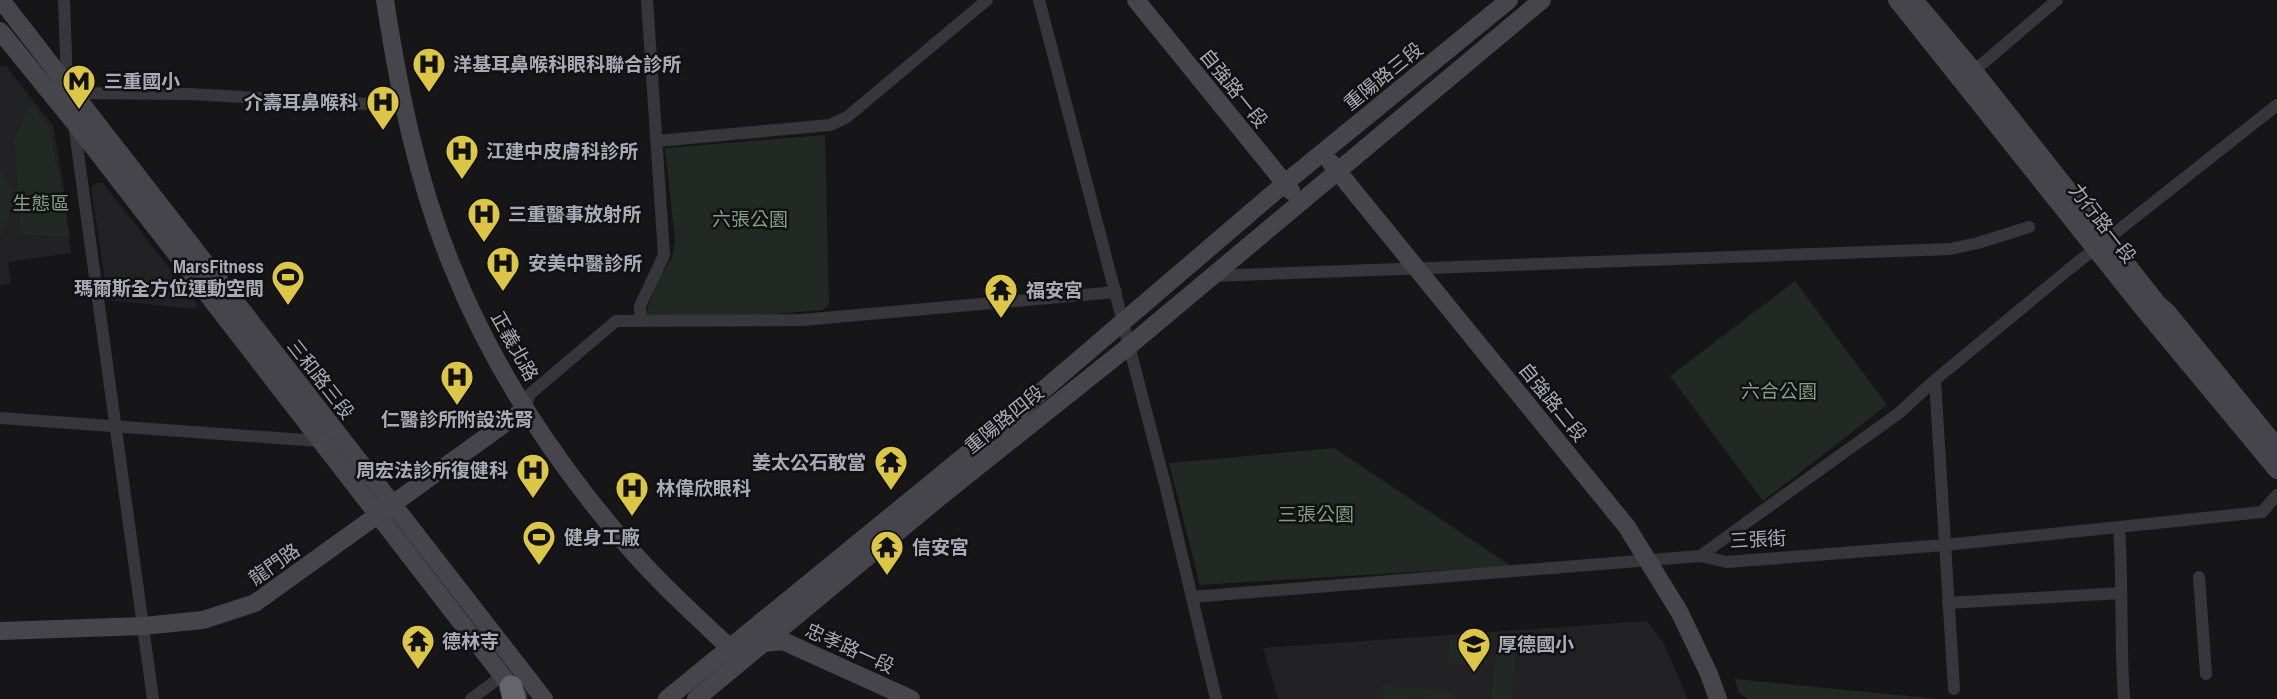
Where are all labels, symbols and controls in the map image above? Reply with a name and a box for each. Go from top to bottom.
street label: 重陽路三段 [1338,36,1428,116]
street label: 自強路一段 [1194,43,1274,133]
hospital icon: 洋基耳鼻喉科眼科聯合診所 [410,45,448,94]
place label: 洋基耳鼻喉科眼科聯合診所 [453,51,681,77]
metro station icon: 三重國小 [60,62,98,111]
place label: 三重國小 [104,68,180,94]
hospital icon: 介壽耳鼻喉科 [364,83,402,132]
place label: 介壽耳鼻喉科 [244,89,358,115]
hospital icon: 江建中皮膚科診所 [443,132,481,181]
place label: 江建中皮膚科診所 [486,138,638,164]
street label: 力行路一段 [2064,178,2142,268]
park label: 生態區 [12,190,70,216]
hospital icon: 三重醫事放射所 [465,195,503,244]
place label: 三重醫事放射所 [508,201,641,227]
park label: 六張公園 [712,206,788,232]
hospital icon: 安美中醫診所 [484,244,522,293]
place label: 安美中醫診所 [528,250,642,276]
place label: MarsFitness 瑪爾斯全方位運動空間 [74,253,264,301]
sports icon: MarsFitness 瑪爾斯全方位運動空間 [269,258,307,307]
temple icon: 福安宮 [982,271,1020,320]
place label: 福安宮 [1026,277,1083,303]
street label: 正義北路 [485,306,545,386]
street label: 三和路三段 [282,334,360,424]
street label: 自強路二段 [1513,357,1593,447]
hospital icon: 仁醫診所附設洗腎 [438,358,476,407]
park label: 六合公園 [1741,378,1817,404]
street label: 重陽路四段 [959,379,1049,459]
place label: 仁醫診所附設洗腎 [381,406,533,432]
temple icon: 姜太公石敢當 [872,443,910,492]
place label: 姜太公石敢當 [752,449,866,475]
hospital icon: 周宏法診所復健科 [514,451,552,500]
place label: 周宏法診所復健科 [356,457,508,483]
hospital icon: 林偉欣眼科 [613,469,651,518]
place label: 林偉欣眼科 [656,475,751,501]
park label: 三張公園 [1278,501,1354,527]
sports icon: 健身工廠 [520,518,558,567]
place label: 健身工廠 [564,524,640,550]
street label: 三張街 [1729,525,1787,553]
temple icon: 信安宮 [868,528,906,577]
place label: 信安宮 [912,534,969,560]
street label: 龍門路 [243,537,305,591]
street label: 忠孝路一段 [801,617,899,679]
temple icon: 德林寺 [399,622,437,671]
school or university icon: 厚德國小 [1455,625,1493,674]
place label: 德林寺 [442,628,499,654]
place label: 厚德國小 [1498,631,1574,657]

